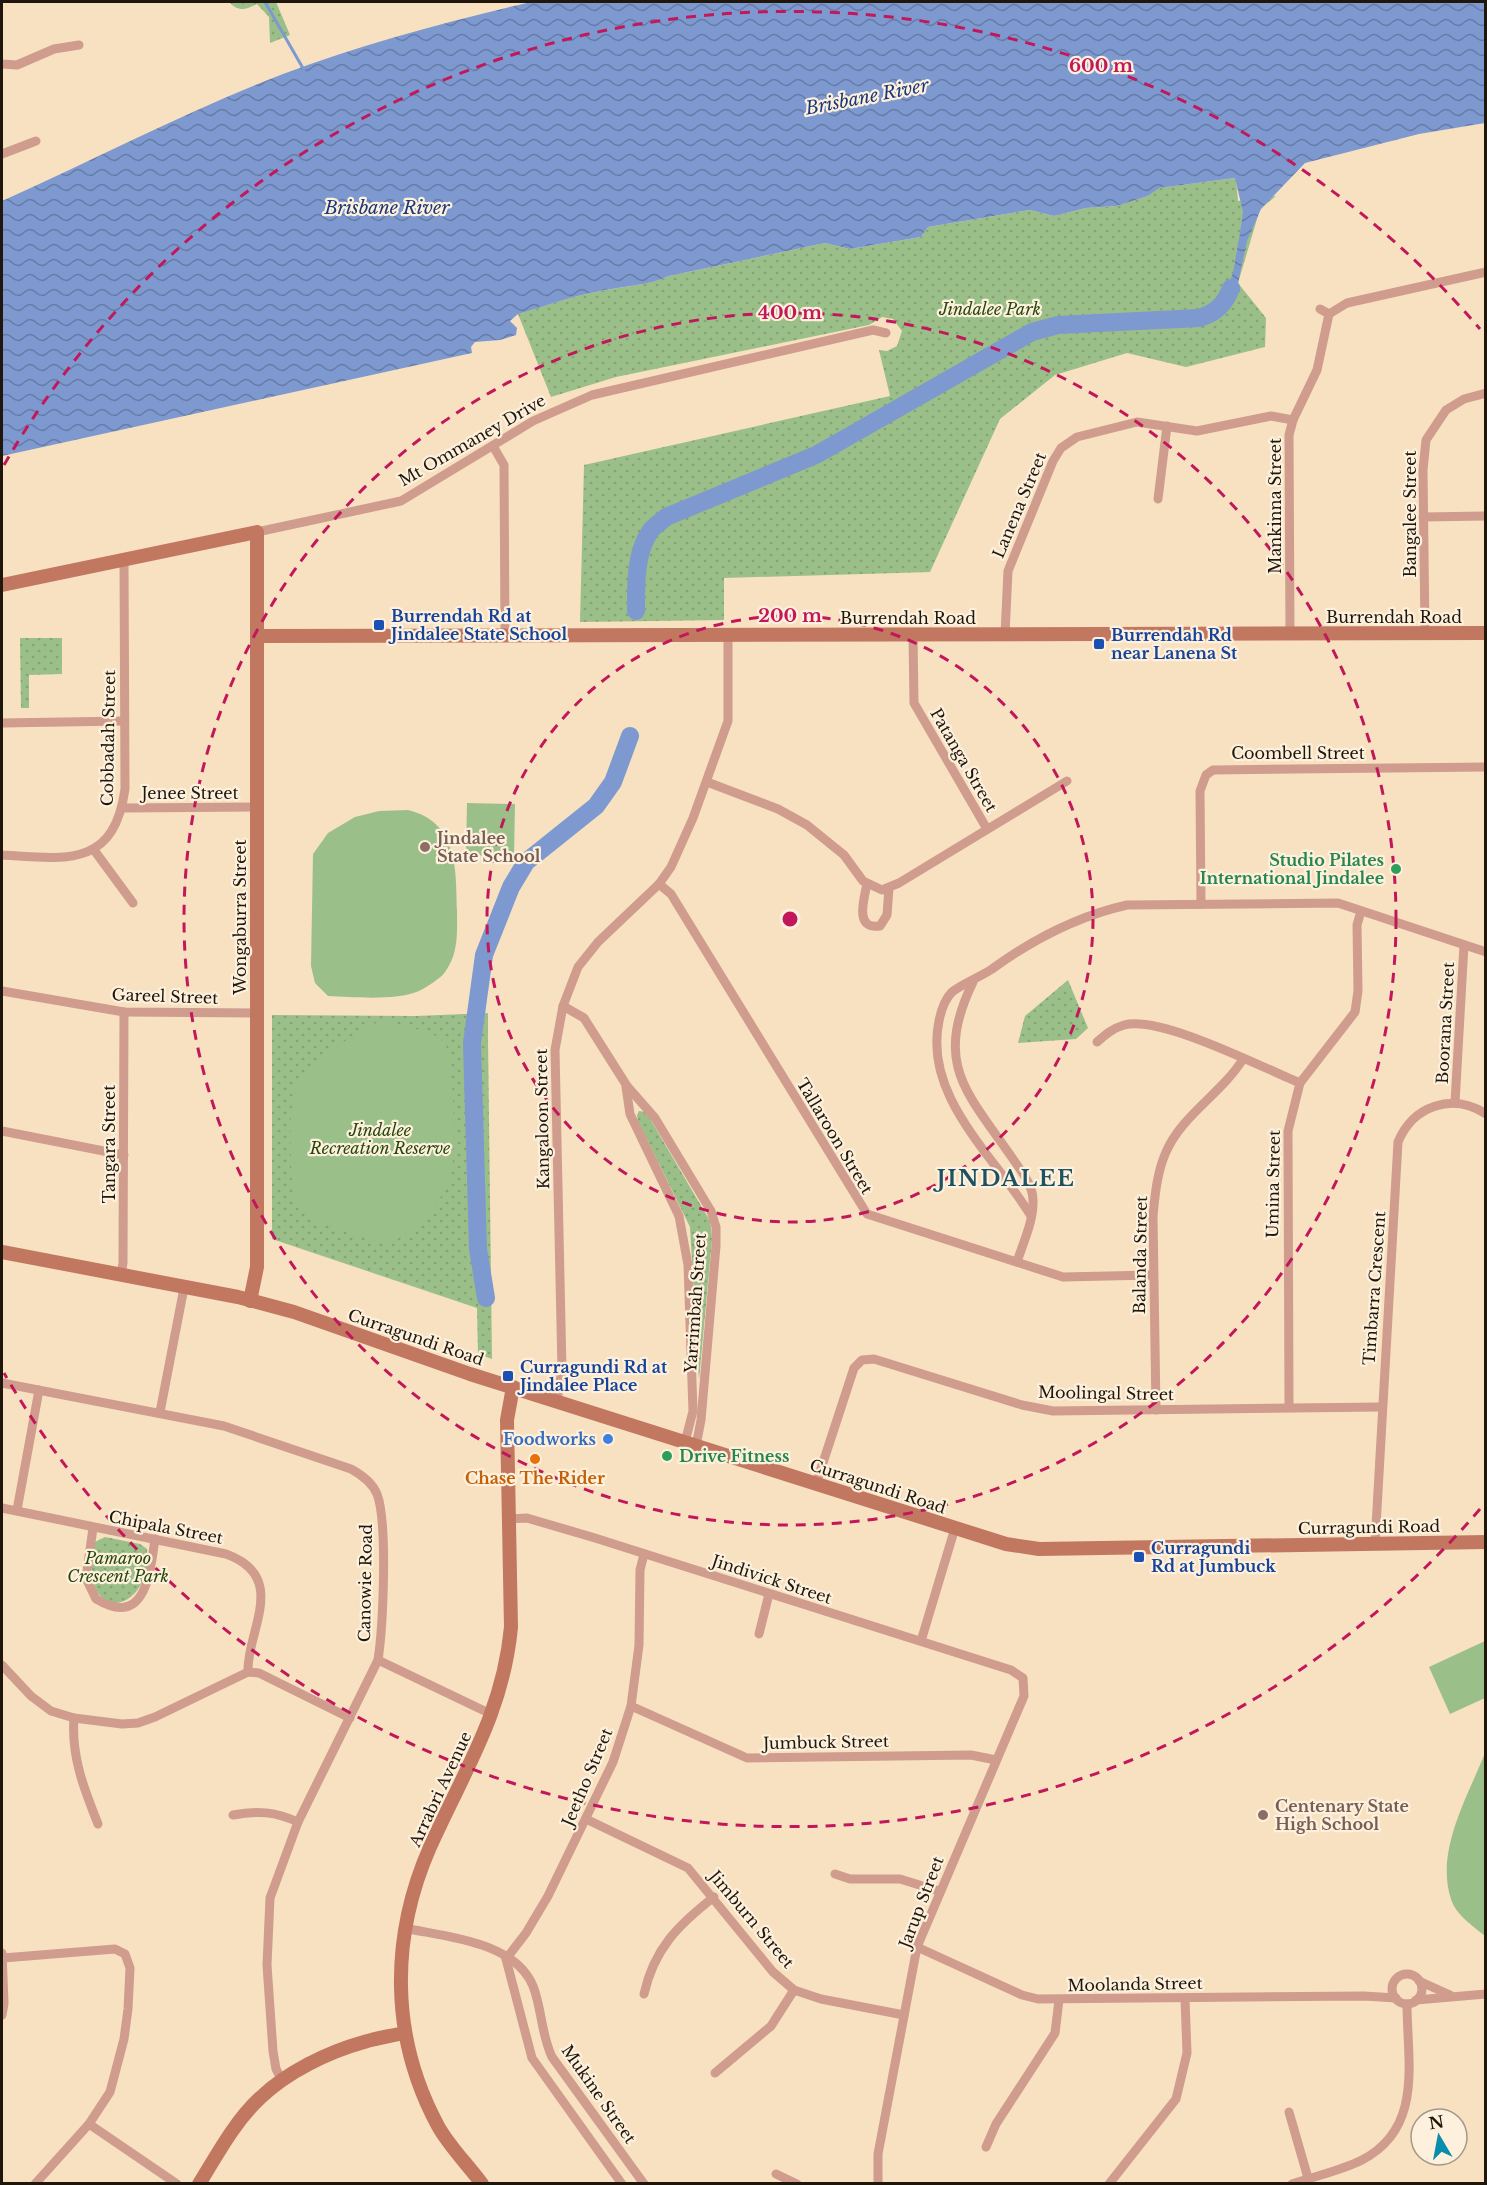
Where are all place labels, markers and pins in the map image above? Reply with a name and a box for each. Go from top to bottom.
place label: Burrendah Rd at Jindalee State School [388,606,567,644]
marker: Burrendah Rd at Jindalee State School [372,618,386,632]
place label: Burrendah Rd near Lanena St [1111,625,1238,663]
marker: Burrendah Rd near Lanena St [1092,637,1106,651]
place label: Jindalee State School [434,828,541,866]
marker: Jindalee State School [418,840,432,854]
place label: Studio Pilates International Jindalee [1200,850,1384,888]
marker: Studio Pilates International Jindalee [1389,862,1403,876]
centre of rings [780,909,800,929]
place label: Curragundi Rd at Jindalee Place [517,1357,668,1395]
marker: Curragundi Rd at Jindalee Place [501,1369,515,1383]
place label: Foodworks [503,1429,596,1449]
marker: Foodworks [601,1432,615,1446]
place label: Drive Fitness [679,1446,789,1466]
marker: Drive Fitness [660,1449,674,1463]
marker: Chase The Rider [528,1452,542,1466]
place label: Chase The Rider [465,1468,605,1488]
place label: Curragundi Rd at Jumbuck [1151,1538,1276,1576]
marker: Curragundi Rd at Jumbuck [1132,1550,1146,1564]
place label: Centenary State High School [1275,1796,1409,1834]
marker: Centenary State High School [1256,1808,1270,1822]

